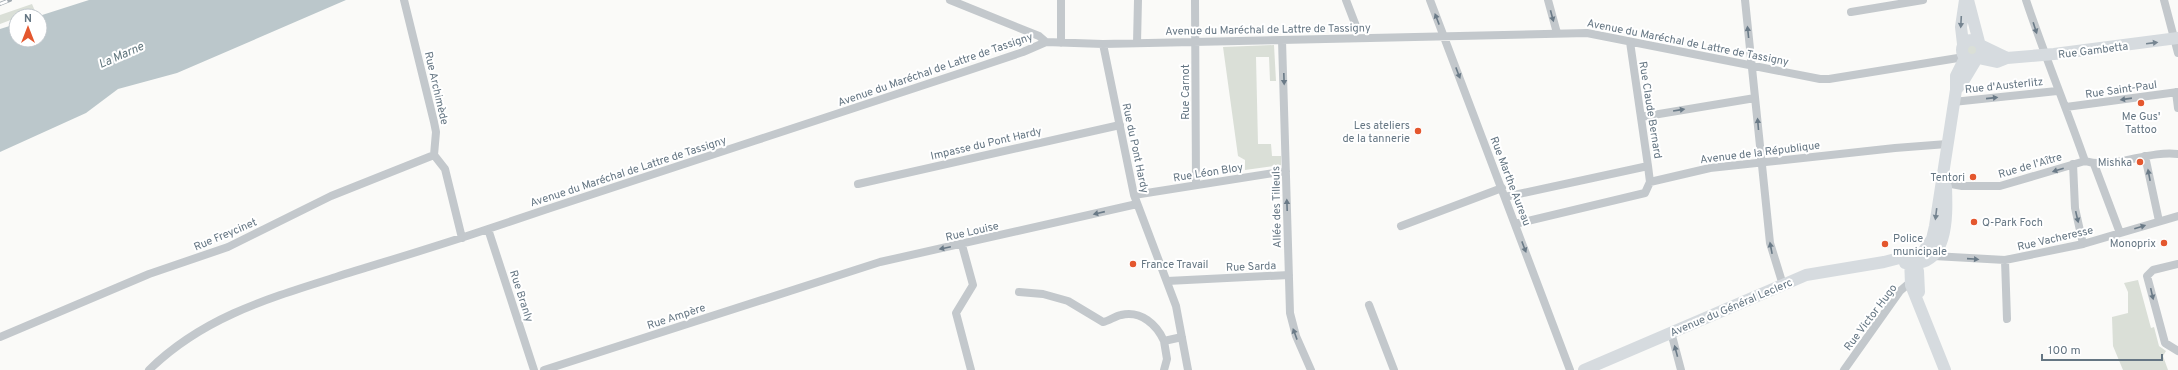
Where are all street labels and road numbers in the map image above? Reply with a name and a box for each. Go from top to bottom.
street label: Avenue du Maréchal de Lattre de Tassigny [1586,17,1790,69]
street label: Avenue du Maréchal de Lattre de Tassigny [1165,21,1371,39]
street label: Avenue du Maréchal de Lattre de Tassigny [836,30,1035,110]
street label: Rue Gambetta [2057,40,2129,62]
street label: Rue Archimède [421,50,451,126]
street label: Rue Claude Bernard [1635,60,1665,160]
street label: Rue Carnot [1179,64,1193,120]
street label: Rue d'Austerlitz [1964,75,2044,97]
street label: Rue Saint-Paul [2084,78,2158,102]
street label: Rue du Pont Hardy [1119,102,1151,195]
street label: Impasse du Pont Hardy [929,124,1043,164]
street label: Avenue du Maréchal de Lattre de Tassigny [528,133,728,210]
street label: Rue Marthe Aureau [1487,135,1534,228]
street label: Avenue de la République [1699,139,1821,167]
street label: Rue de l'Aître [1997,150,2064,182]
street label: Rue Léon Bloy [1172,161,1244,185]
street label: Allée des Tilleuls [1269,166,1285,248]
street label: Rue Freycinet [192,215,259,254]
street label: Rue Louise [944,219,1000,245]
street label: Rue Vacheresse [2016,223,2095,255]
street label: Rue Sarda [1226,259,1277,275]
street label: Rue Branly [506,269,536,324]
street label: Avenue du Général Leclerc [1668,276,1795,340]
street label: Rue Victor Hugo [1841,282,1900,354]
street label: Rue Ampère [645,301,707,333]

